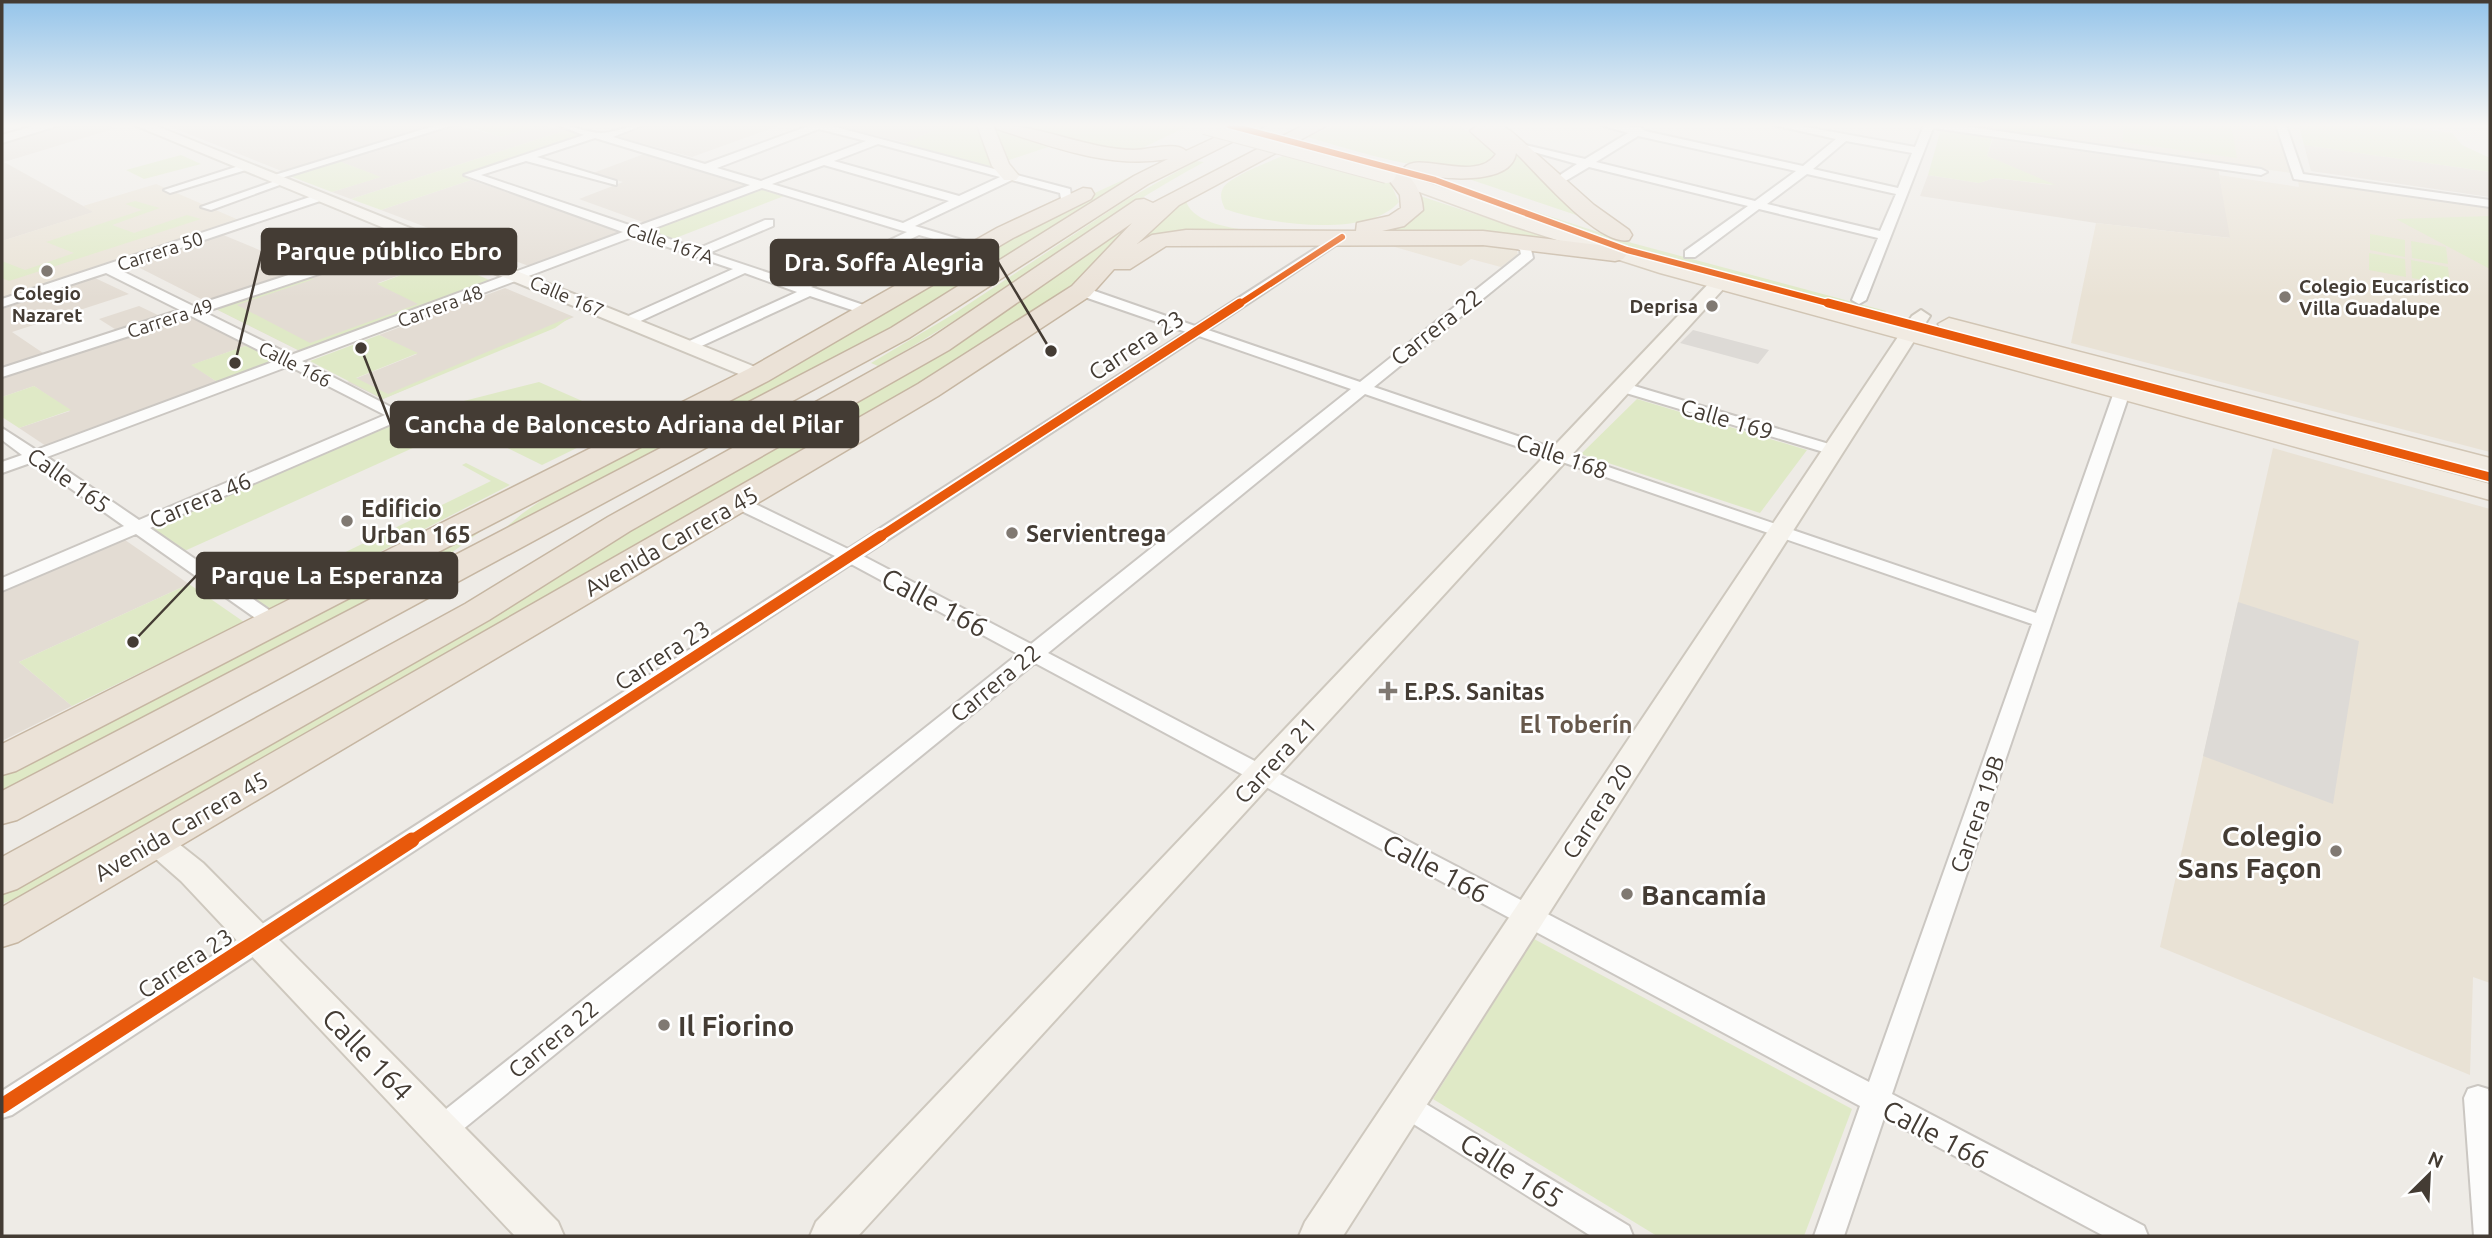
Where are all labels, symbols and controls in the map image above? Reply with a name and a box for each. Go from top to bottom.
street label: Calle 167A [624,218,717,268]
street label: Carrera 50 [114,227,206,275]
callout: Parque público Ebro [262,229,516,274]
text: Parque público Ebro [276,238,502,265]
callout: Dra. Soffa Alegria [771,240,998,285]
text: Dra. Soffa Alegria [784,249,984,276]
marker: Colegio Nazaret [39,263,55,279]
street label: Calle 167 [527,271,607,321]
place label: Colegio Eucarístico Villa Guadalupe [2299,275,2469,319]
street label: Carrera 48 [394,280,486,332]
place label: Colegio Nazaret [12,282,82,326]
street label: Carrera 22 [1386,284,1486,370]
marker: Colegio Eucarístico Villa Guadalupe [2277,289,2293,305]
street label: Carrera 49 [124,294,216,342]
place label: Deprisa [1629,295,1698,317]
marker: Deprisa [1704,298,1720,314]
street label: Carrera 23 [1084,305,1188,385]
street label: Calle 166 [255,336,335,392]
street label: Calle 169 [1678,394,1776,444]
callout: Cancha de Baloncesto Adriana del Pilar [391,402,858,447]
text: Cancha de Baloncesto Adriana del Pilar [404,411,844,438]
street label: Calle 168 [1513,429,1611,483]
street label: Calle 165 [23,443,115,517]
street label: Carrera 46 [146,467,254,533]
street label: Avenida Carrera 45 [580,481,762,601]
place label: Edificio Urban 165 [361,496,471,547]
marker: Edificio Urban 165 [339,513,355,529]
place label: Servientrega [1026,521,1166,546]
marker: Servientrega [1004,525,1020,541]
callout: Parque La Esperanza [197,553,457,598]
street label: Calle 166 [877,561,993,643]
text: Parque La Esperanza [211,562,443,589]
street label: Carrera 23 [610,615,714,695]
street label: Carrera 22 [945,639,1045,727]
place label: E.P.S. Sanitas [1404,679,1545,704]
marker: E.P.S. Sanitas [1378,681,1398,701]
district label: El Toberín [1519,711,1633,738]
street label: Carrera 21 [1229,712,1321,808]
street label: Carrera 19B [1945,752,2009,876]
street label: Carrera 20 [1557,759,1637,863]
street label: Avenida Carrera 45 [90,766,272,886]
place label: Colegio Sans Façon [2178,820,2322,884]
street label: Calle 166 [1378,827,1494,909]
marker: Colegio Sans Façon [2328,843,2344,859]
place label: Bancamía [1641,879,1767,910]
marker: Bancamía [1619,886,1635,902]
street label: Carrera 23 [133,923,237,1003]
street label: Carrera 22 [503,995,603,1083]
street label: Calle 164 [317,1002,419,1106]
place label: Il Fiorino [678,1010,794,1041]
marker: Il Fiorino [656,1017,672,1033]
street label: Calle 166 [1878,1093,1994,1175]
street label: Calle 165 [1455,1126,1569,1214]
north arrow [2394,1140,2464,1210]
text: N [2425,1147,2447,1172]

